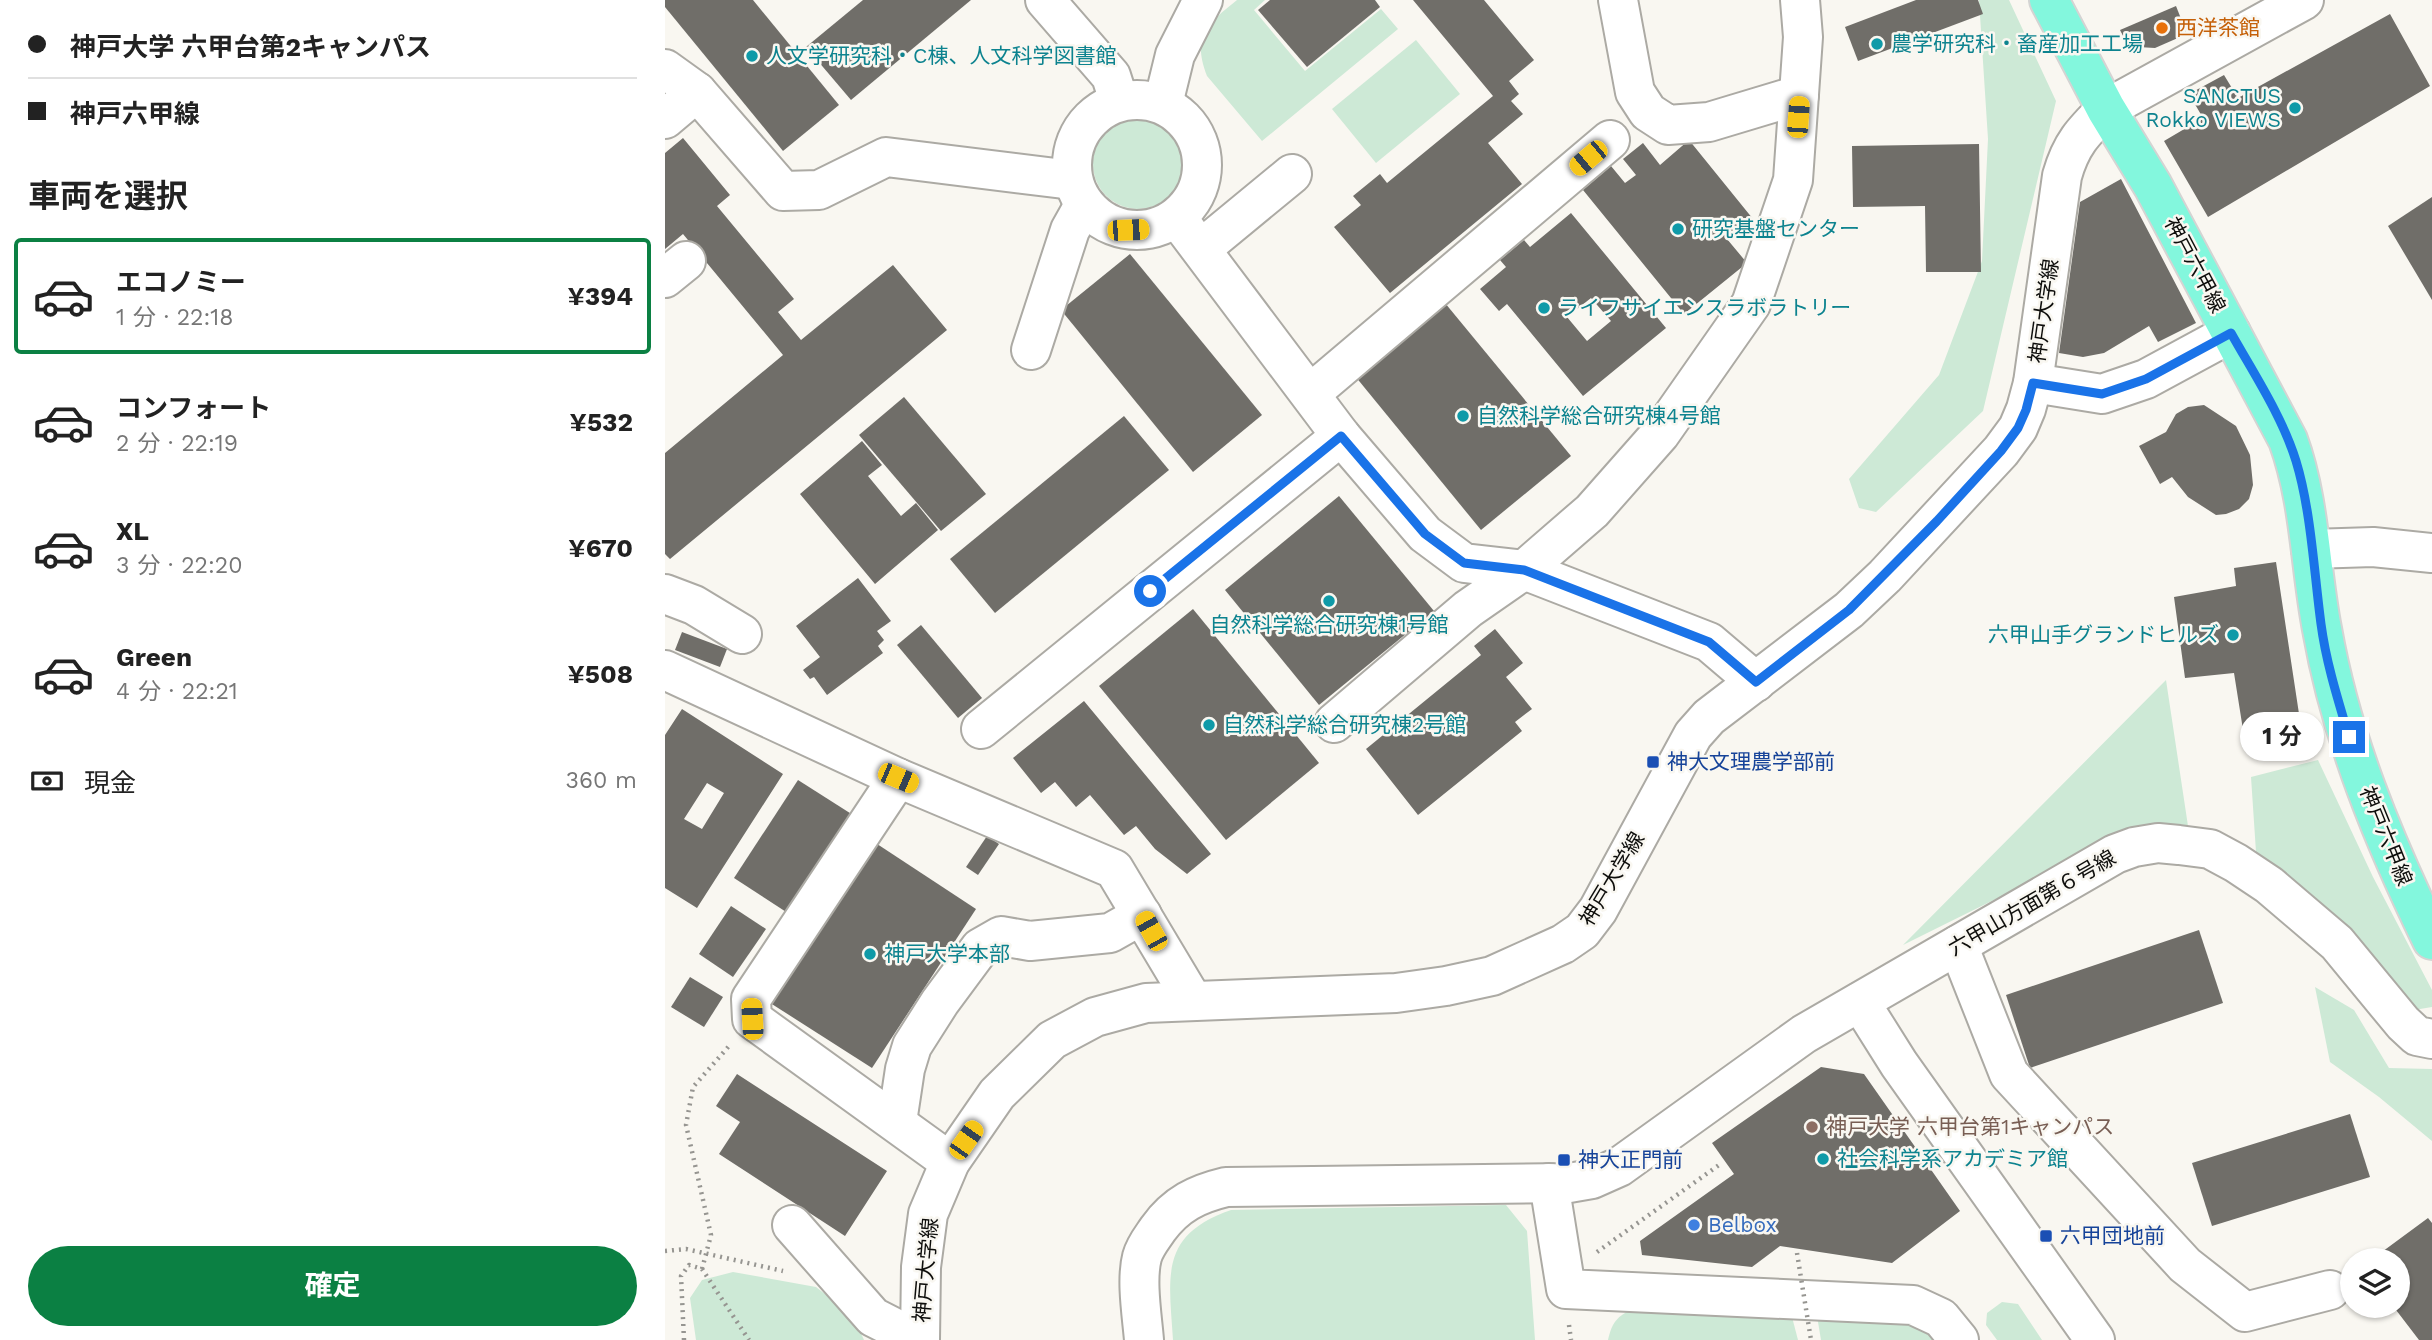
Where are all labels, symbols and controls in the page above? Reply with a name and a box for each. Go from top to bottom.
place label: 西洋茶館 [2176,15,2260,40]
marker: 西洋茶館 [2154,20,2170,36]
place label: 農学研究科・畜産加工工場 [1891,31,2143,56]
text: 神戸大学 六甲台第2キャンパス [70,32,431,62]
marker: 農学研究科・畜産加工工場 [1869,36,1885,52]
place label: 人文学研究科・C棟、人文科学図書館 [766,43,1116,68]
marker: 人文学研究科・C棟、人文科学図書館 [744,48,760,64]
place label: SANCTUS Rokko VIEWS [2146,83,2281,132]
car [1787,95,1810,139]
text: 神戸六甲線 [70,99,200,129]
marker: SANCTUS Rokko VIEWS [2287,100,2303,116]
car [1566,136,1611,180]
text: 車両を選択 [28,177,188,215]
street label: 神戸六甲線 [2160,213,2231,317]
place label: 研究基盤センター [1692,216,1860,241]
car [1107,219,1150,241]
marker: 研究基盤センター [1670,221,1686,237]
street label: 神戸大学線 [2024,257,2063,365]
icon: car [32,265,95,328]
text: エコノミー [116,267,246,297]
text: ¥394 [567,281,633,311]
place label: ライフサイエンスラボラトリー [1558,295,1851,320]
marker: ライフサイエンスラボラトリー [1536,300,1552,316]
text: 1 分 · 22:18 [116,304,233,331]
icon: car [32,391,95,454]
text: コンフォート [116,393,271,423]
place label: 自然科学総合研究棟4号館 [1477,403,1721,428]
text: ¥532 [570,407,633,437]
marker: 自然科学総合研究棟4号館 [1455,408,1471,424]
text: 2 分 · 22:19 [116,430,238,457]
text: XL [116,516,149,546]
icon: car [32,517,95,580]
text: ¥670 [568,533,633,563]
text: 3 分 · 22:20 [116,552,242,579]
route start [1134,575,1166,607]
marker: 自然科学総合研究棟1号館 [1321,593,1337,609]
place label: 自然科学総合研究棟1号館 [1209,612,1449,637]
place label: 六甲山手グランドヒルズ [1988,622,2219,647]
marker: 六甲山手グランドヒルズ [2225,627,2241,643]
text: Green [116,642,192,672]
icon: car [32,643,95,706]
text: ¥508 [567,659,633,689]
text: 4 分 · 22:21 [116,678,238,705]
place label: 自然科学総合研究棟2号館 [1223,712,1466,737]
callout: 1 分 [2241,712,2325,762]
marker: 自然科学総合研究棟2号館 [1201,717,1217,733]
route end [2333,721,2365,753]
text: 1 分 [2262,723,2302,750]
place label: 神大文理農学部前 [1667,749,1835,774]
marker: 神大文理農学部前 [1645,754,1661,770]
car [875,760,922,796]
icon: cash [28,762,66,800]
text: 360 m [566,767,637,794]
text: 現金 [84,768,136,798]
street label: 神戸六甲線 [2355,782,2418,889]
street label: 神戸大学線 [1574,827,1649,930]
street label: 六甲山方面第６号線 [1944,844,2120,961]
car [1132,908,1171,954]
place label: 神戸大学本部 [884,941,1010,966]
marker: 神戸大学本部 [862,946,878,962]
car [741,997,764,1041]
place label: 神戸大学 六甲台第1キャンパス [1826,1114,2114,1139]
car [946,1117,987,1163]
marker: 神戸大学 六甲台第1キャンパス [1804,1119,1820,1135]
place label: 社会科学系アカデミア館 [1837,1146,2068,1171]
place label: 神大正門前 [1578,1147,1683,1172]
marker: 社会科学系アカデミア館 [1815,1151,1831,1167]
marker: 神大正門前 [1556,1152,1572,1168]
place label: Belbox [1708,1212,1777,1237]
street label: 神戸大学線 [908,1217,943,1323]
marker: Belbox [1686,1217,1702,1233]
place label: 六甲団地前 [2060,1223,2165,1248]
marker: 六甲団地前 [2038,1228,2054,1244]
button: 確定 [28,1246,637,1326]
map controls [2340,1248,2410,1318]
button: layers [2340,1248,2410,1318]

